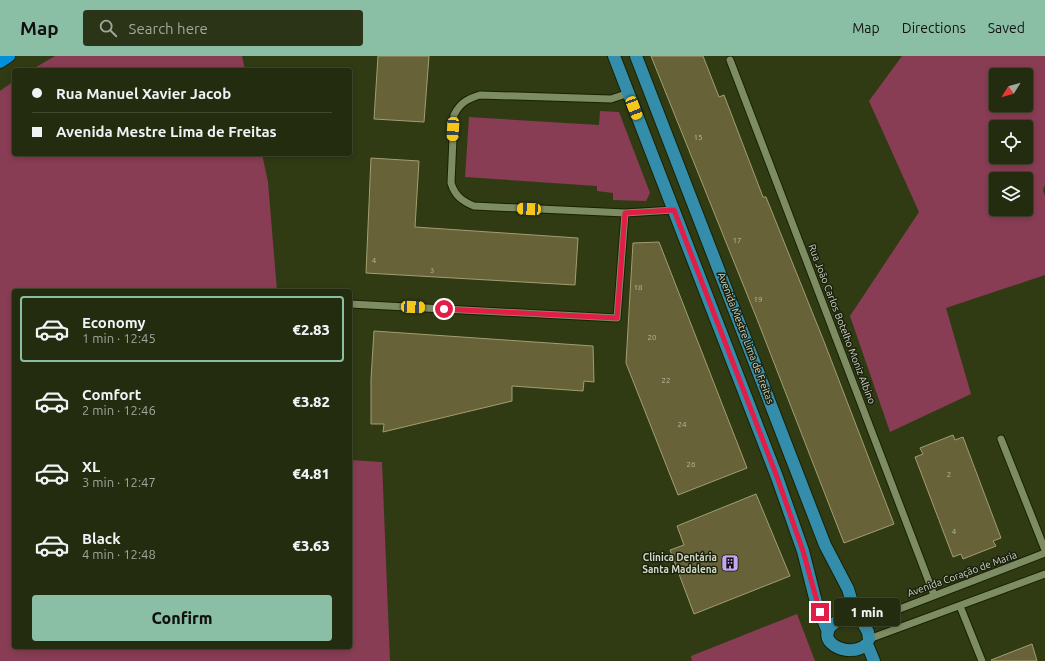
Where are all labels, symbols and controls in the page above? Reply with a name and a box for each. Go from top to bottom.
search box [83,10,363,46]
text: Map [20,17,59,39]
icon: search [97,17,119,39]
text: Search here [129,20,208,37]
text: Map [852,20,880,36]
text: Directions [902,20,966,36]
text: Saved [988,20,1025,36]
north arrow [989,68,1033,112]
map controls [989,68,1033,216]
text: Rua Manuel Xavier Jacob [56,85,231,102]
car [624,95,644,121]
car [446,117,460,141]
button: locate [989,120,1033,164]
text: Avenida Mestre Lima de Freitas [56,123,277,140]
house number: 15 [693,133,703,142]
button: layers [989,172,1033,216]
car [517,202,541,216]
house number: 17 [732,236,742,245]
street label: Rua João Carlos Botelho Moniz Albino [806,243,878,406]
house number: 4 [372,256,377,265]
house number: 3 [430,266,434,275]
street label: Avenida Mestre Lima de Freitas [716,271,776,405]
house number: 18 [633,283,643,292]
house number: 19 [753,295,763,304]
car [401,300,425,314]
route start [435,300,453,318]
icon: car [34,311,70,347]
text: Economy [82,314,146,331]
text: €2.83 [292,321,330,338]
text: 1 min · 12:45 [82,331,156,345]
house number: 20 [647,333,657,342]
house number: 22 [661,376,671,385]
icon: car [34,383,70,419]
text: Comfort [82,386,141,403]
text: €3.82 [292,393,330,410]
text: 2 min · 12:46 [82,403,156,417]
house number: 24 [677,420,687,429]
icon: car [34,455,70,491]
text: XL [82,458,100,475]
house number: 26 [686,460,696,469]
text: €4.81 [292,465,330,482]
house number: 2 [947,470,951,479]
text: 3 min · 12:47 [82,475,156,489]
icon: car [34,527,70,563]
house number: 4 [952,527,957,536]
text: Black [82,530,121,547]
text: €3.63 [292,537,330,554]
text: 4 min · 12:48 [82,547,156,561]
street label: Avenida Coração de Maria [906,549,1018,599]
place label: Clínica Dentária Santa Madalena [642,551,717,575]
building icon: Clínica Dentária Santa Madalena [720,553,740,573]
button: Confirm [32,595,332,641]
callout: 1 min [834,598,900,626]
route end [811,603,829,621]
text: 1 min [850,605,884,619]

